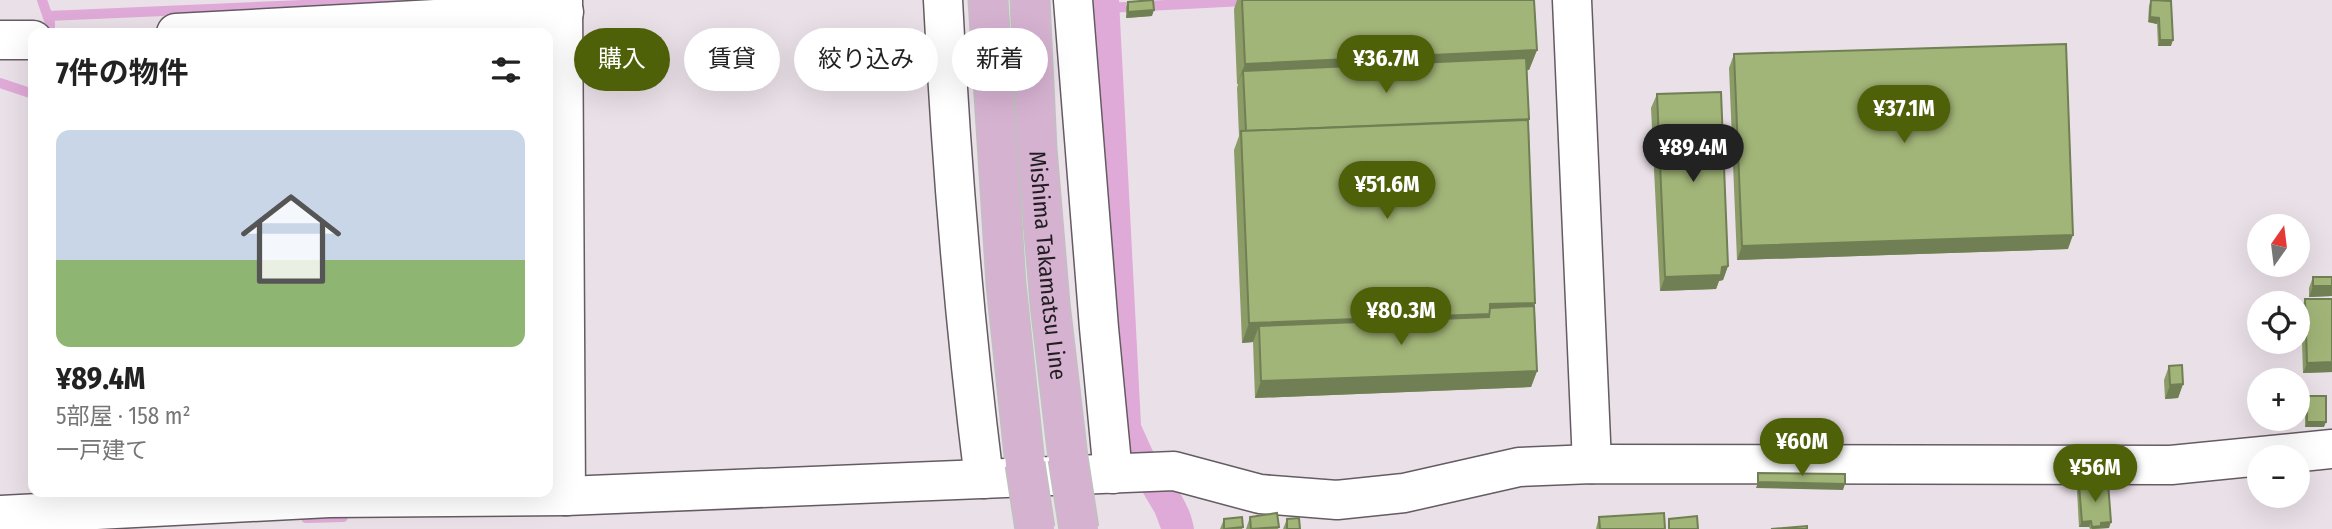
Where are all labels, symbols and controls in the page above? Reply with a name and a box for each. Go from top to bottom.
chip: 購入 [574,28,670,91]
chip: 賃貸 [684,28,780,91]
chip: 絞り込み [794,28,938,91]
chip: 新着 [952,28,1048,91]
pin: ¥36.7M [1329,36,1443,95]
text: ¥36.7M [1353,44,1419,72]
icon: filters [487,51,525,89]
text: 7件の物件 [56,55,189,91]
pin: ¥37.1M [1847,86,1961,145]
text: ¥37.1M [1873,94,1935,122]
pin: ¥89.4M [1636,124,1750,184]
text: ¥89.4M [1659,133,1727,161]
street label: Mishima Takamatsu Line [1023,150,1073,381]
pin: ¥51.6M [1330,162,1444,221]
text: ¥51.6M [1354,170,1420,198]
icon: home [228,176,354,302]
north arrow [2247,214,2310,276]
map controls [2247,214,2310,508]
pin: ¥80.3M [1344,288,1458,347]
button: locate [2247,291,2310,354]
text: ¥80.3M [1366,296,1436,324]
text: ¥89.4M [56,361,145,397]
button: + [2247,368,2310,431]
text: 5部屋 · 158 m² [56,402,191,430]
pin: ¥60M [1761,419,1843,478]
text: ¥60M [1776,427,1828,455]
text: 一戸建て [56,436,148,464]
pin: ¥56M [2054,444,2136,504]
button: − [2247,445,2310,508]
text: ¥56M [2069,453,2121,481]

